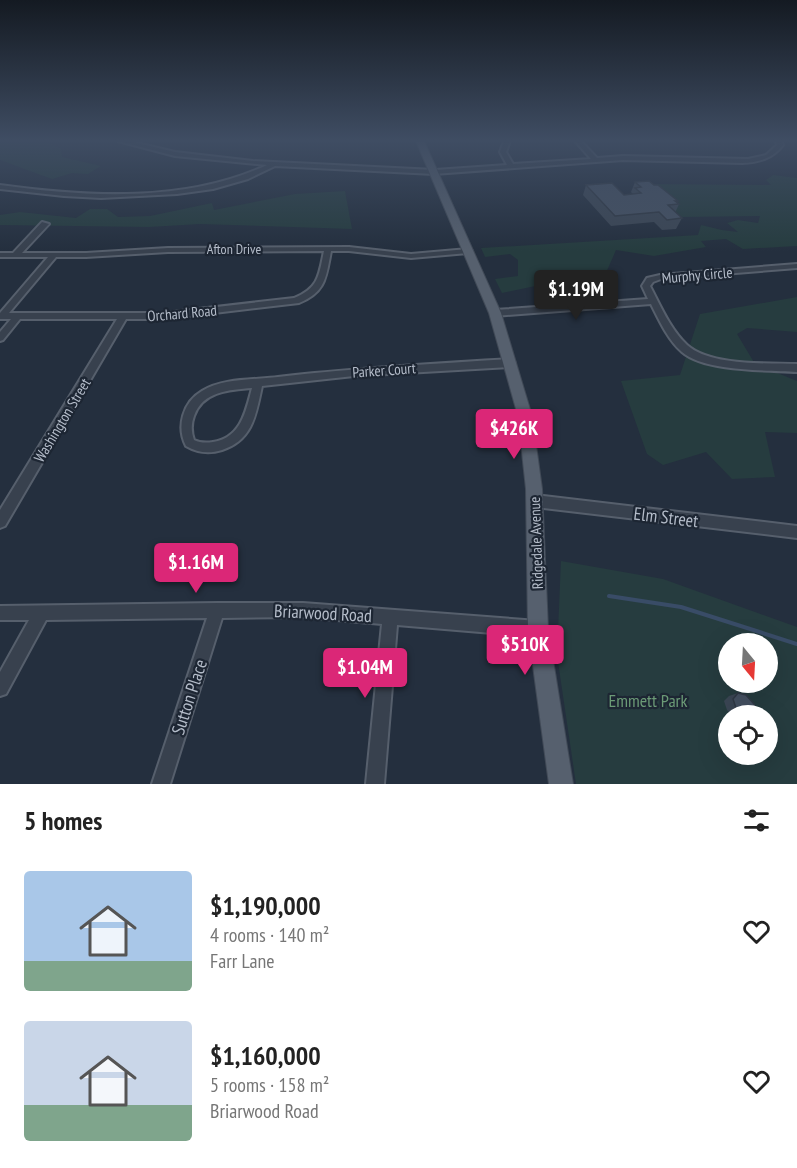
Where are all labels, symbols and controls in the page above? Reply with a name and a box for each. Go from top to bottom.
street label: Afton Drive [207,240,261,258]
street label: Murphy Circle [661,262,733,288]
pin: $1.19M [527,270,625,321]
text: $1.19M [548,276,604,302]
street label: Orchard Road [146,300,218,326]
street label: Parker Court [352,358,416,382]
street label: Washington Street [29,374,95,466]
pin: $426K [472,409,556,460]
text: $426K [490,415,538,441]
street label: Ridgedale Avenue [525,496,547,590]
street label: Elm Street [632,502,700,532]
pin: $1.16M [147,543,245,594]
text: $1.16M [168,549,224,575]
street label: Briarwood Road [274,599,372,627]
pin: $510K [483,625,567,676]
text: $510K [501,631,549,657]
north arrow [718,633,778,693]
map controls [718,633,778,765]
pin: $1.04M [316,648,414,699]
text: $1.04M [337,654,393,680]
street label: Sutton Place [166,656,212,738]
park label: Emmett Park [608,689,688,712]
button: locate [718,705,778,765]
text: 5 homes [24,804,102,837]
icon: filters [740,804,773,837]
text: $1,190,000 [210,889,321,922]
icon: home [72,895,144,967]
icon: heart [740,915,773,948]
text: 4 rooms · 140 m² [210,922,329,948]
text: Farr Lane [210,948,275,974]
text: $1,160,000 [210,1039,321,1072]
icon: home [72,1045,144,1117]
icon: heart [740,1065,773,1098]
text: 5 rooms · 158 m² [210,1072,329,1098]
text: Briarwood Road [210,1098,319,1124]

